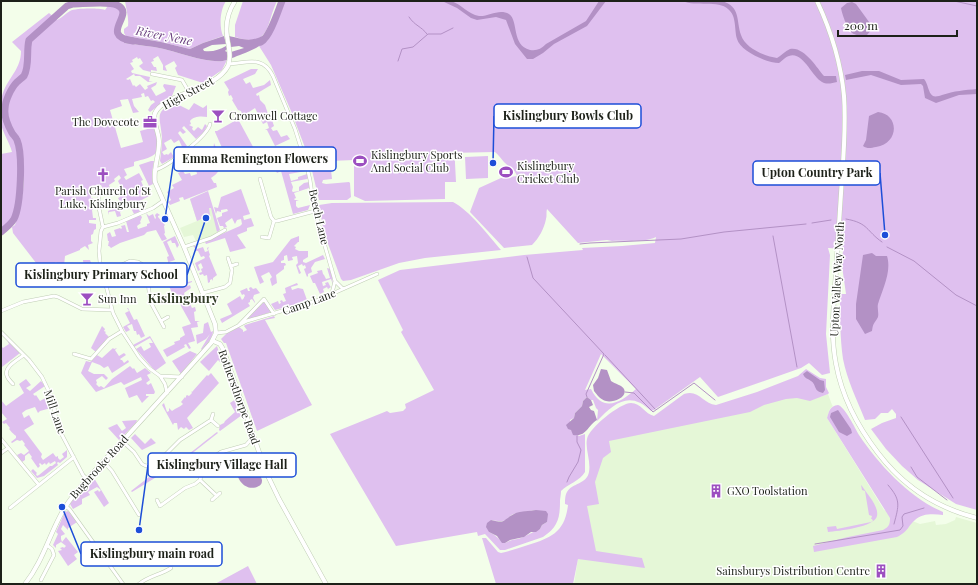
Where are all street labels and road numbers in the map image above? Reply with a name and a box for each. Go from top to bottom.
street label: High Street [159,73,216,112]
street label: Beech Lane [306,188,333,247]
street label: Upton Valley Way North [826,221,847,337]
street label: Camp Lane [280,285,338,318]
street label: Rothersthorpe Road [215,347,264,447]
street label: Mill Lane [41,388,70,436]
street label: Bugbrooke Road [66,431,132,502]

